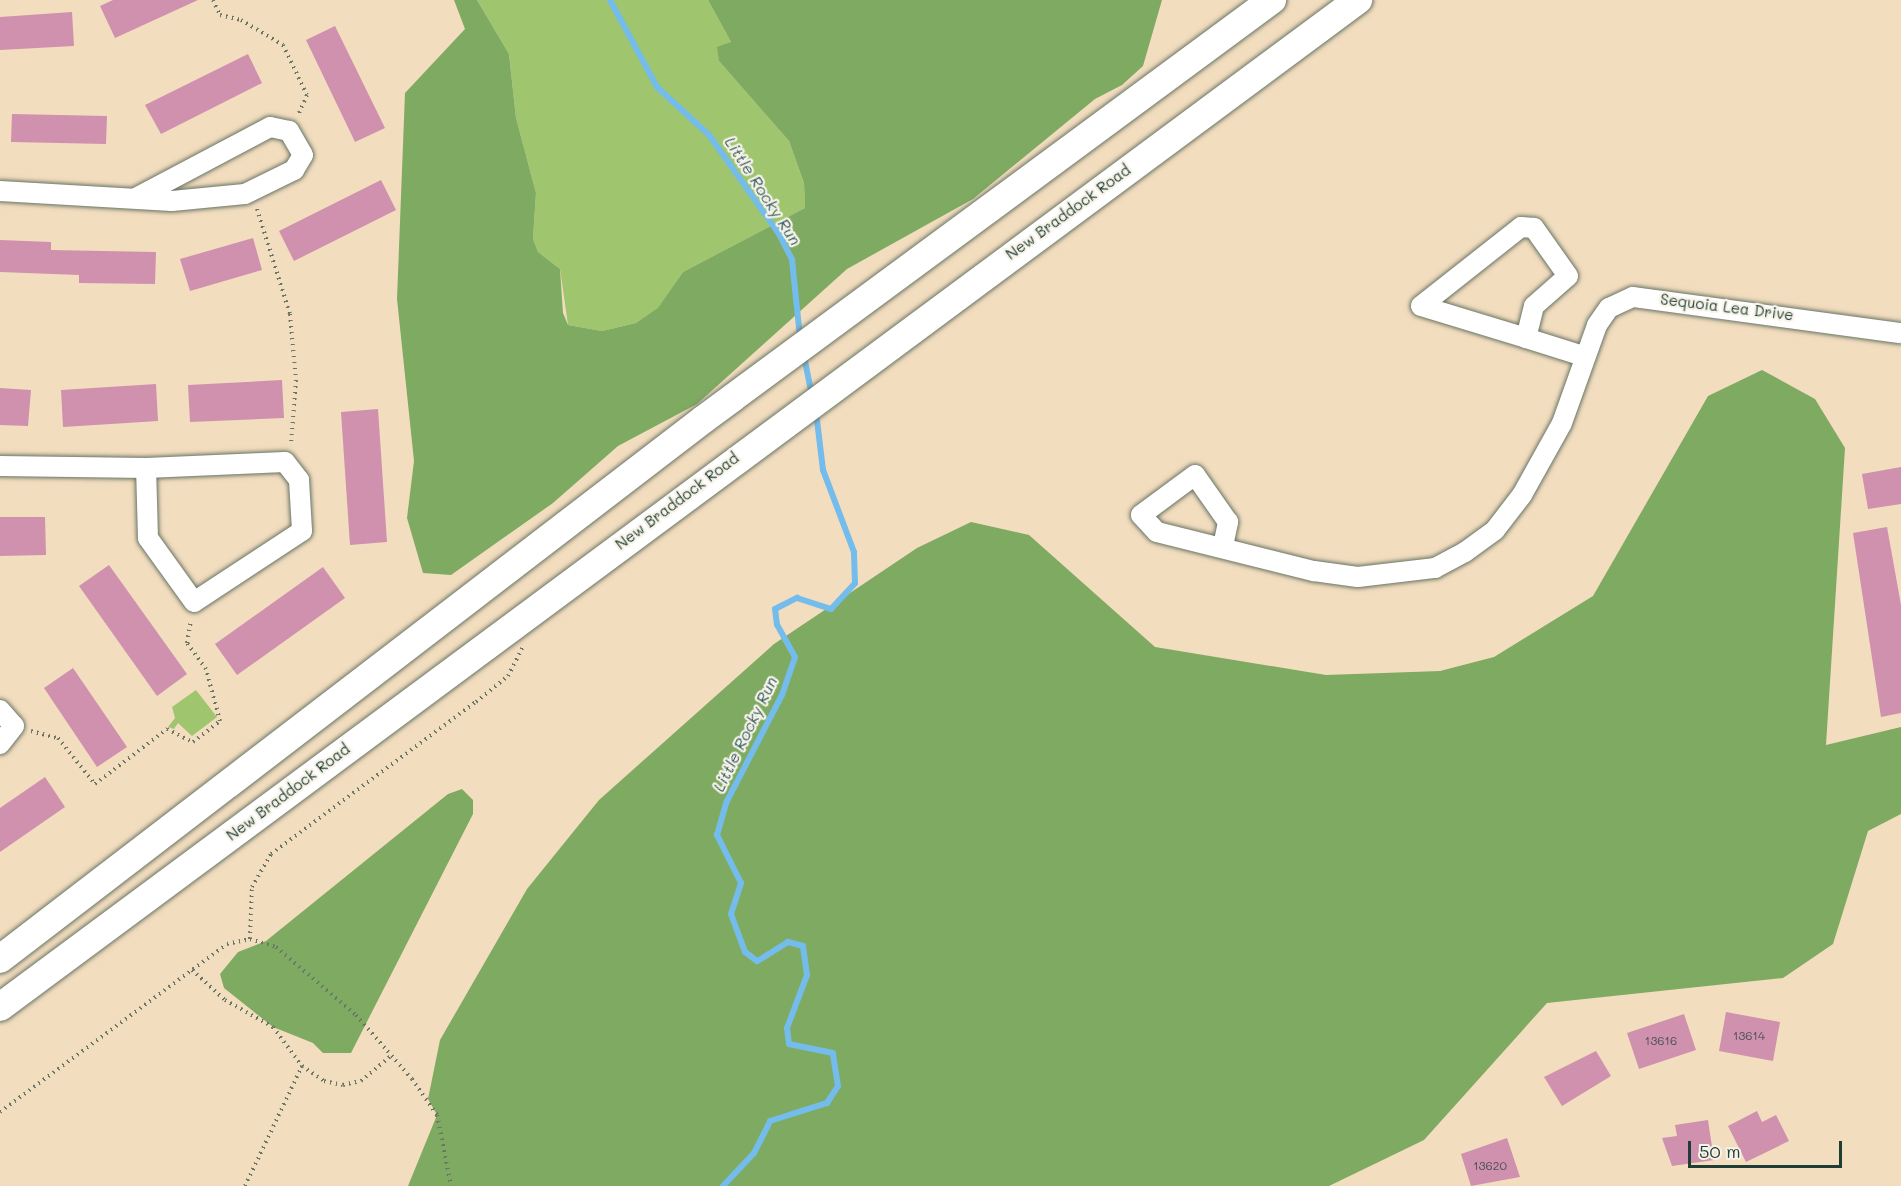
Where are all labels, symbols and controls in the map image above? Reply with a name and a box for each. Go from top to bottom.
water label: Little Rocky Run [721,133,805,249]
street label: New Braddock Road [1002,161,1134,263]
street label: Sequoia Lea Drive [1659,290,1795,324]
street label: New Braddock Road [612,449,742,553]
water label: Little Rocky Run [709,673,781,795]
street label: New Braddock Road [223,740,353,844]
house number: 13614 [1733,1029,1765,1043]
house number: 13616 [1645,1034,1677,1048]
scale bar [1691,1129,1846,1167]
text: 50 m [1699,1139,1741,1163]
house number: 13620 [1473,1159,1507,1173]

